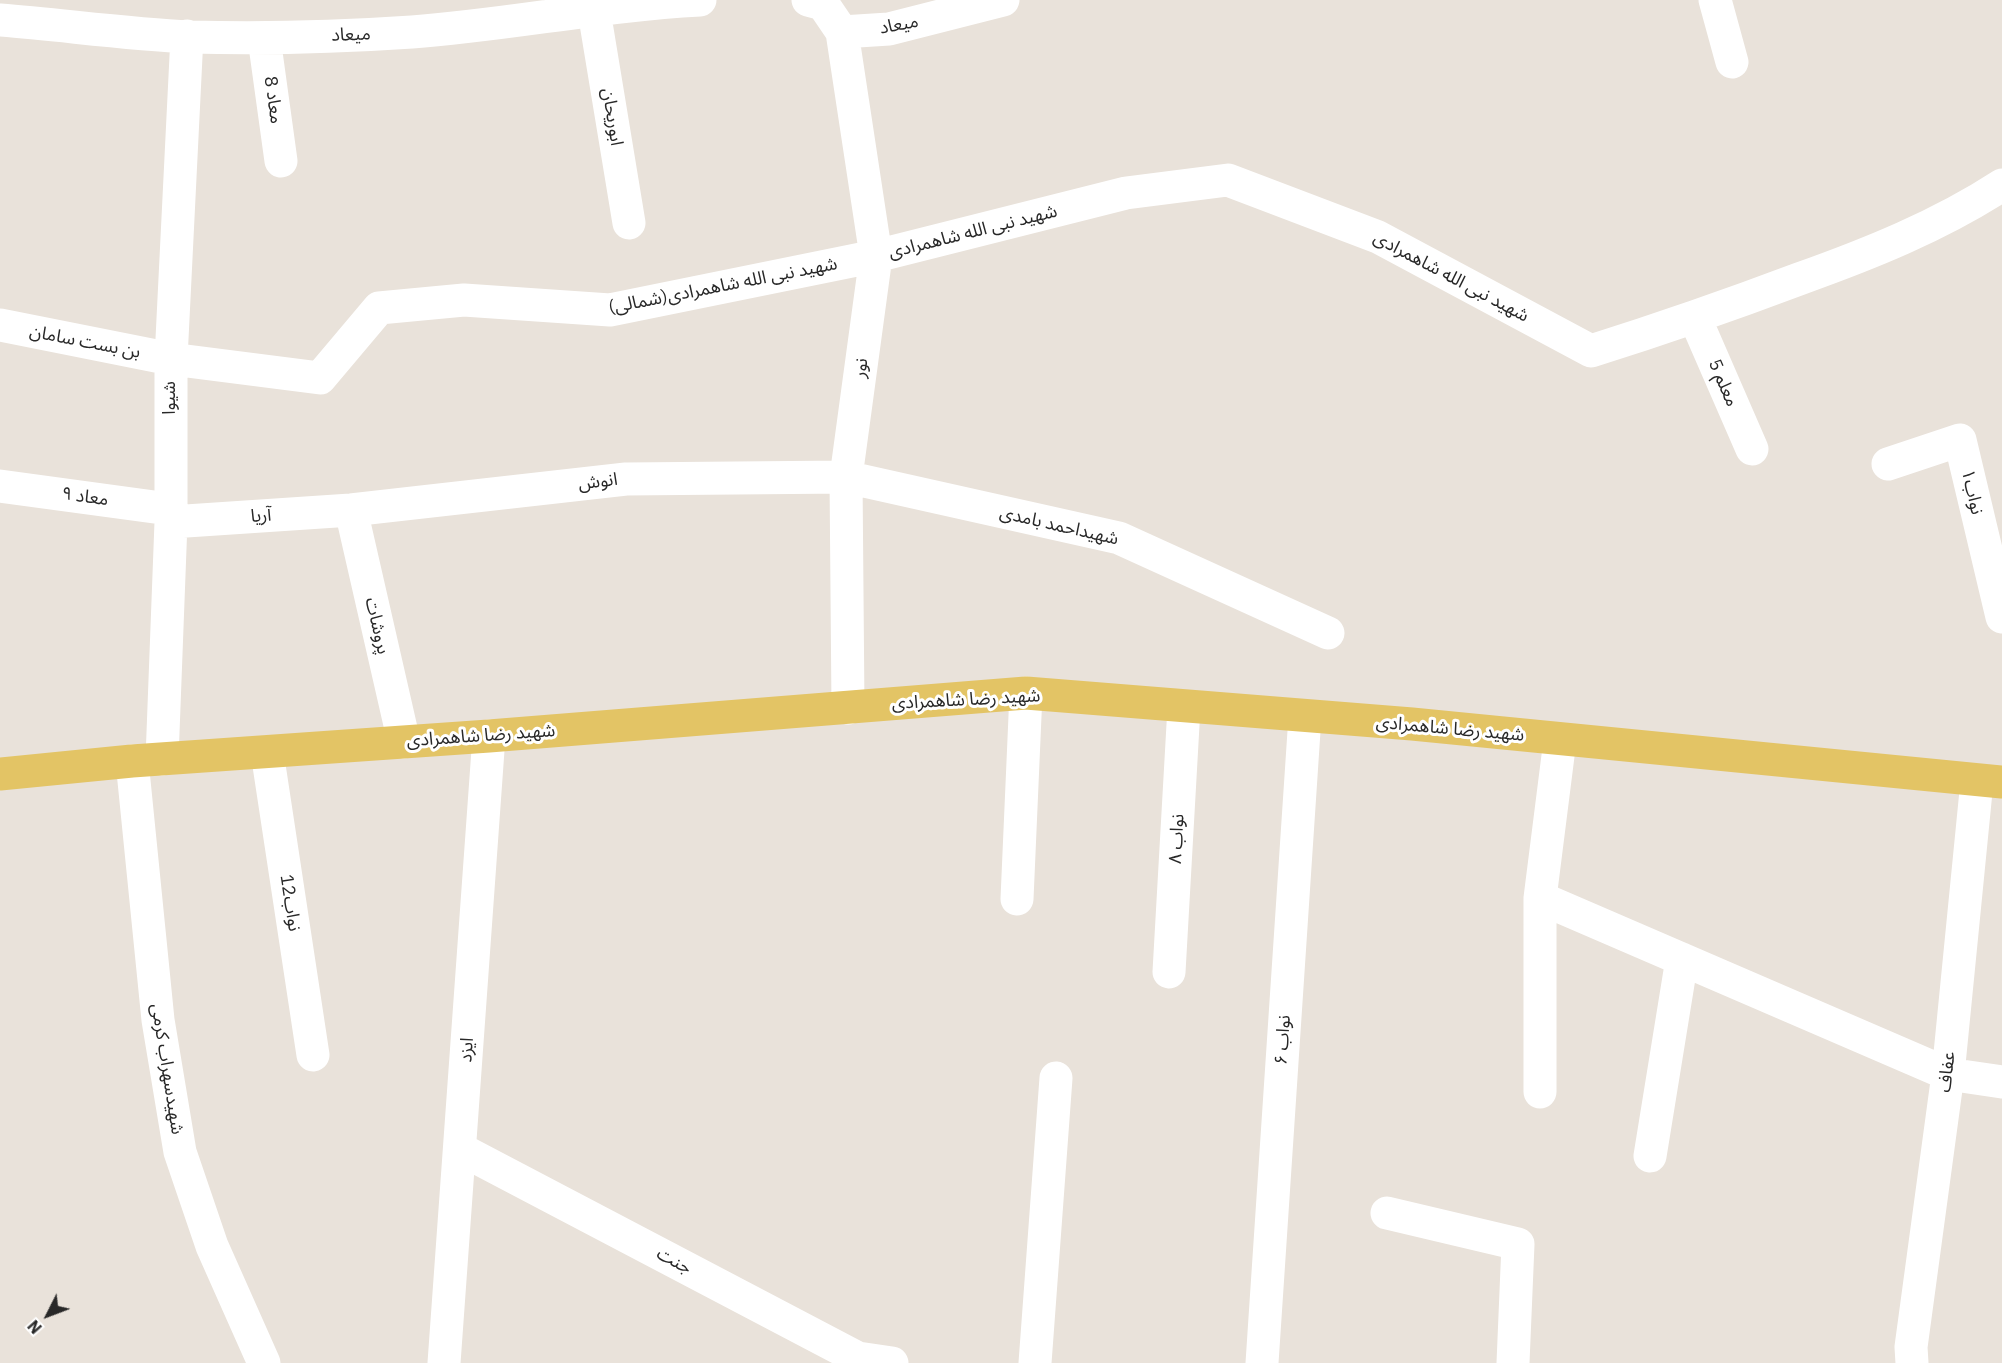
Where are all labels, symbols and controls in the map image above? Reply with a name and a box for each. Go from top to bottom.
street label: میعاد [878,11,920,39]
street label: میعاد [331,24,371,46]
street label: معاد 8 [259,75,287,125]
street label: ابوریحان [597,87,627,147]
street label: شهید نبی الله شاهمرادی [886,201,1060,263]
street label: شهید نبی الله شاهمرادی [1370,227,1532,327]
street label: شهید نبی الله شاهمرادی(شمالی) [607,253,839,319]
street label: بن بست سامان [28,321,142,363]
street label: معلم 5 [1703,356,1743,410]
street label: نور [849,357,873,379]
street label: شیوا [159,381,181,415]
street label: نواب۱ [1956,467,1988,517]
street label: انوش [577,469,619,495]
street label: معاد ۹ [60,483,110,511]
street label: شهیداحمد بامدی [997,502,1121,550]
street label: آریا [250,504,272,528]
street label: پروشات [360,595,394,657]
street label: شهید رضا شاهمرادی [891,685,1041,715]
street label: شهید رضا شاهمرادی [1375,712,1525,746]
street label: شهید رضا شاهمرادی [406,720,556,752]
street label: نواب ۸ [1165,813,1189,865]
street label: نواب12 [275,873,305,933]
street label: شهیدسهراب کرمی [146,1002,188,1136]
street label: نواب ۶ [1270,1014,1296,1066]
street label: ایزد [455,1037,479,1063]
street label: عفاف [1934,1050,1960,1094]
street label: جنت [653,1243,695,1279]
north arrow [18,1285,78,1345]
text: N [23,1316,46,1338]

